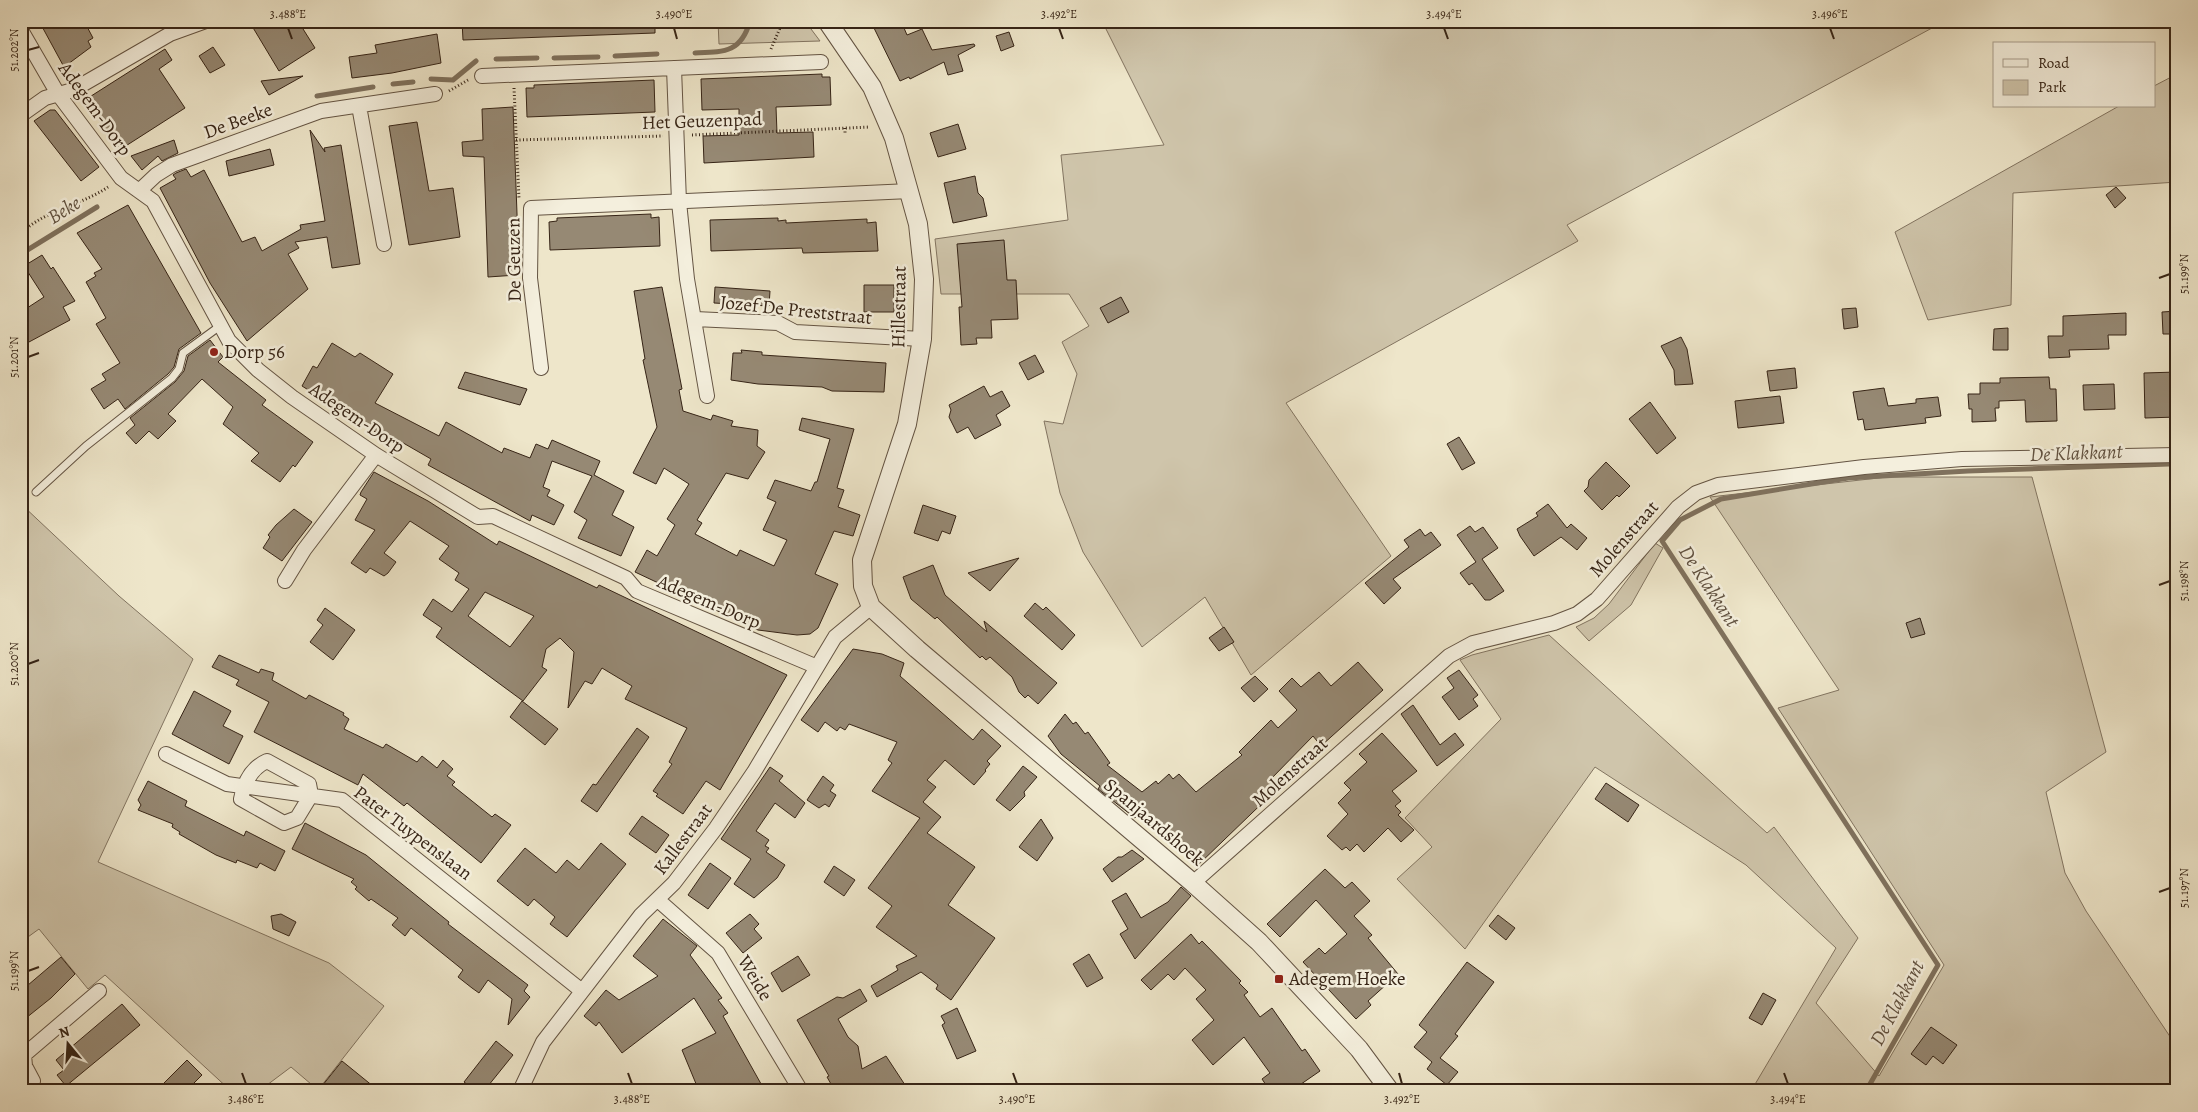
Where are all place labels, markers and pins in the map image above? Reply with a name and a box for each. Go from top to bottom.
place label: Dorp 56 [224,339,285,365]
marker: Dorp 56 [208,346,220,358]
place label: Adegem Hoeke [1288,966,1405,992]
marker: Adegem Hoeke [1273,973,1285,985]

